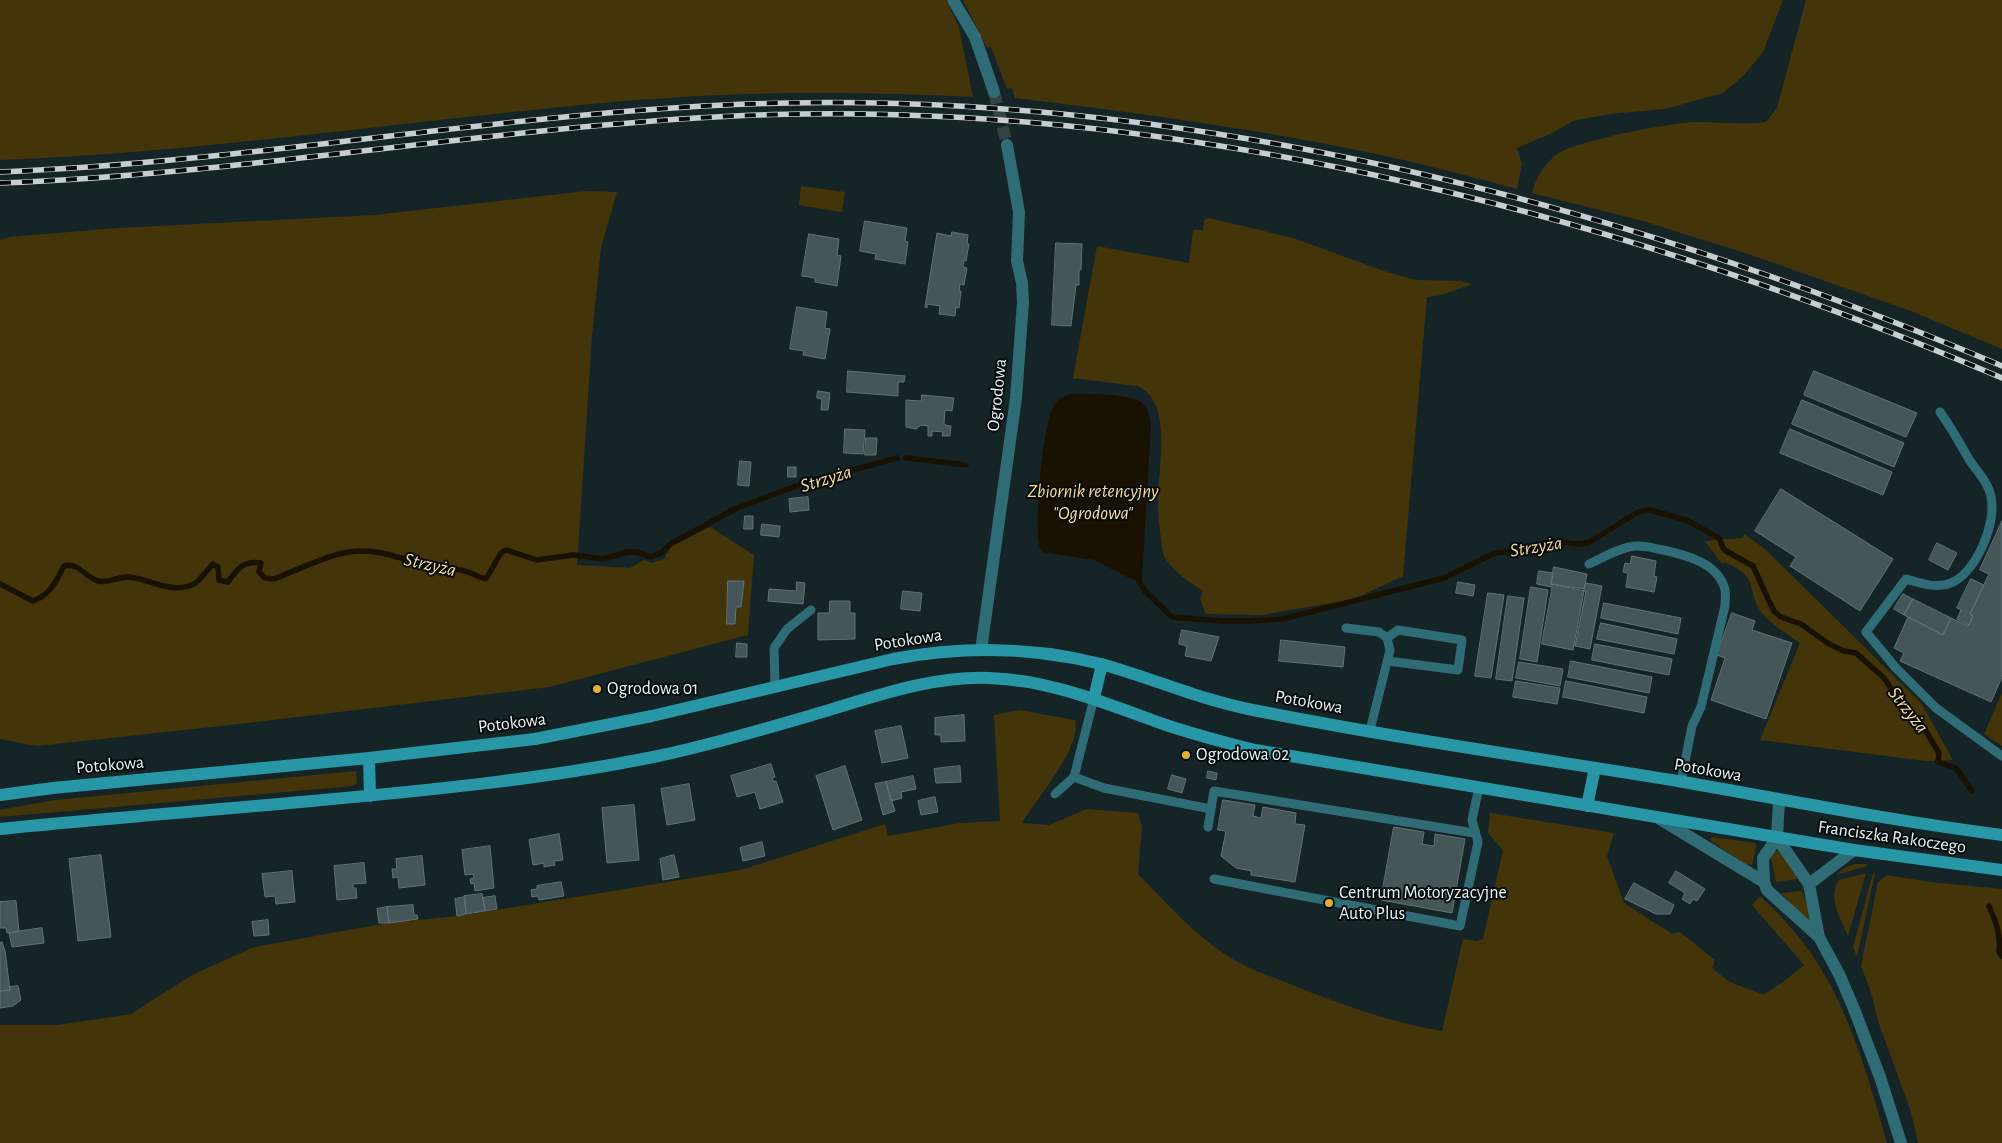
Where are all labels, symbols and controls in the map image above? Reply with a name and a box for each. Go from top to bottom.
street label: Ogrodowa [982,358,1012,432]
water label: Strzyża [797,460,855,498]
water label: Zbiornik retencyjny "Ogrodowa" [1027,480,1159,524]
water label: Strzyża [1508,532,1564,562]
water label: Strzyża [402,548,458,582]
street label: Potokowa [873,624,943,656]
place label: Ogrodowa 01 [607,678,699,700]
water label: Strzyża [1883,682,1933,738]
marker: Ogrodowa 01 [591,683,603,695]
street label: Potokowa [1273,685,1345,719]
street label: Potokowa [477,708,547,738]
place label: Ogrodowa 02 [1196,744,1290,766]
marker: Ogrodowa 02 [1180,749,1192,761]
street label: Potokowa [75,751,145,779]
street label: Potokowa [1672,753,1744,787]
street label: Franciszka Rakoczego [1817,816,1967,858]
place label: Centrum Motoryzacyjne Auto Plus [1339,882,1507,924]
marker: Centrum Motoryzacyjne Auto Plus [1323,897,1335,909]

